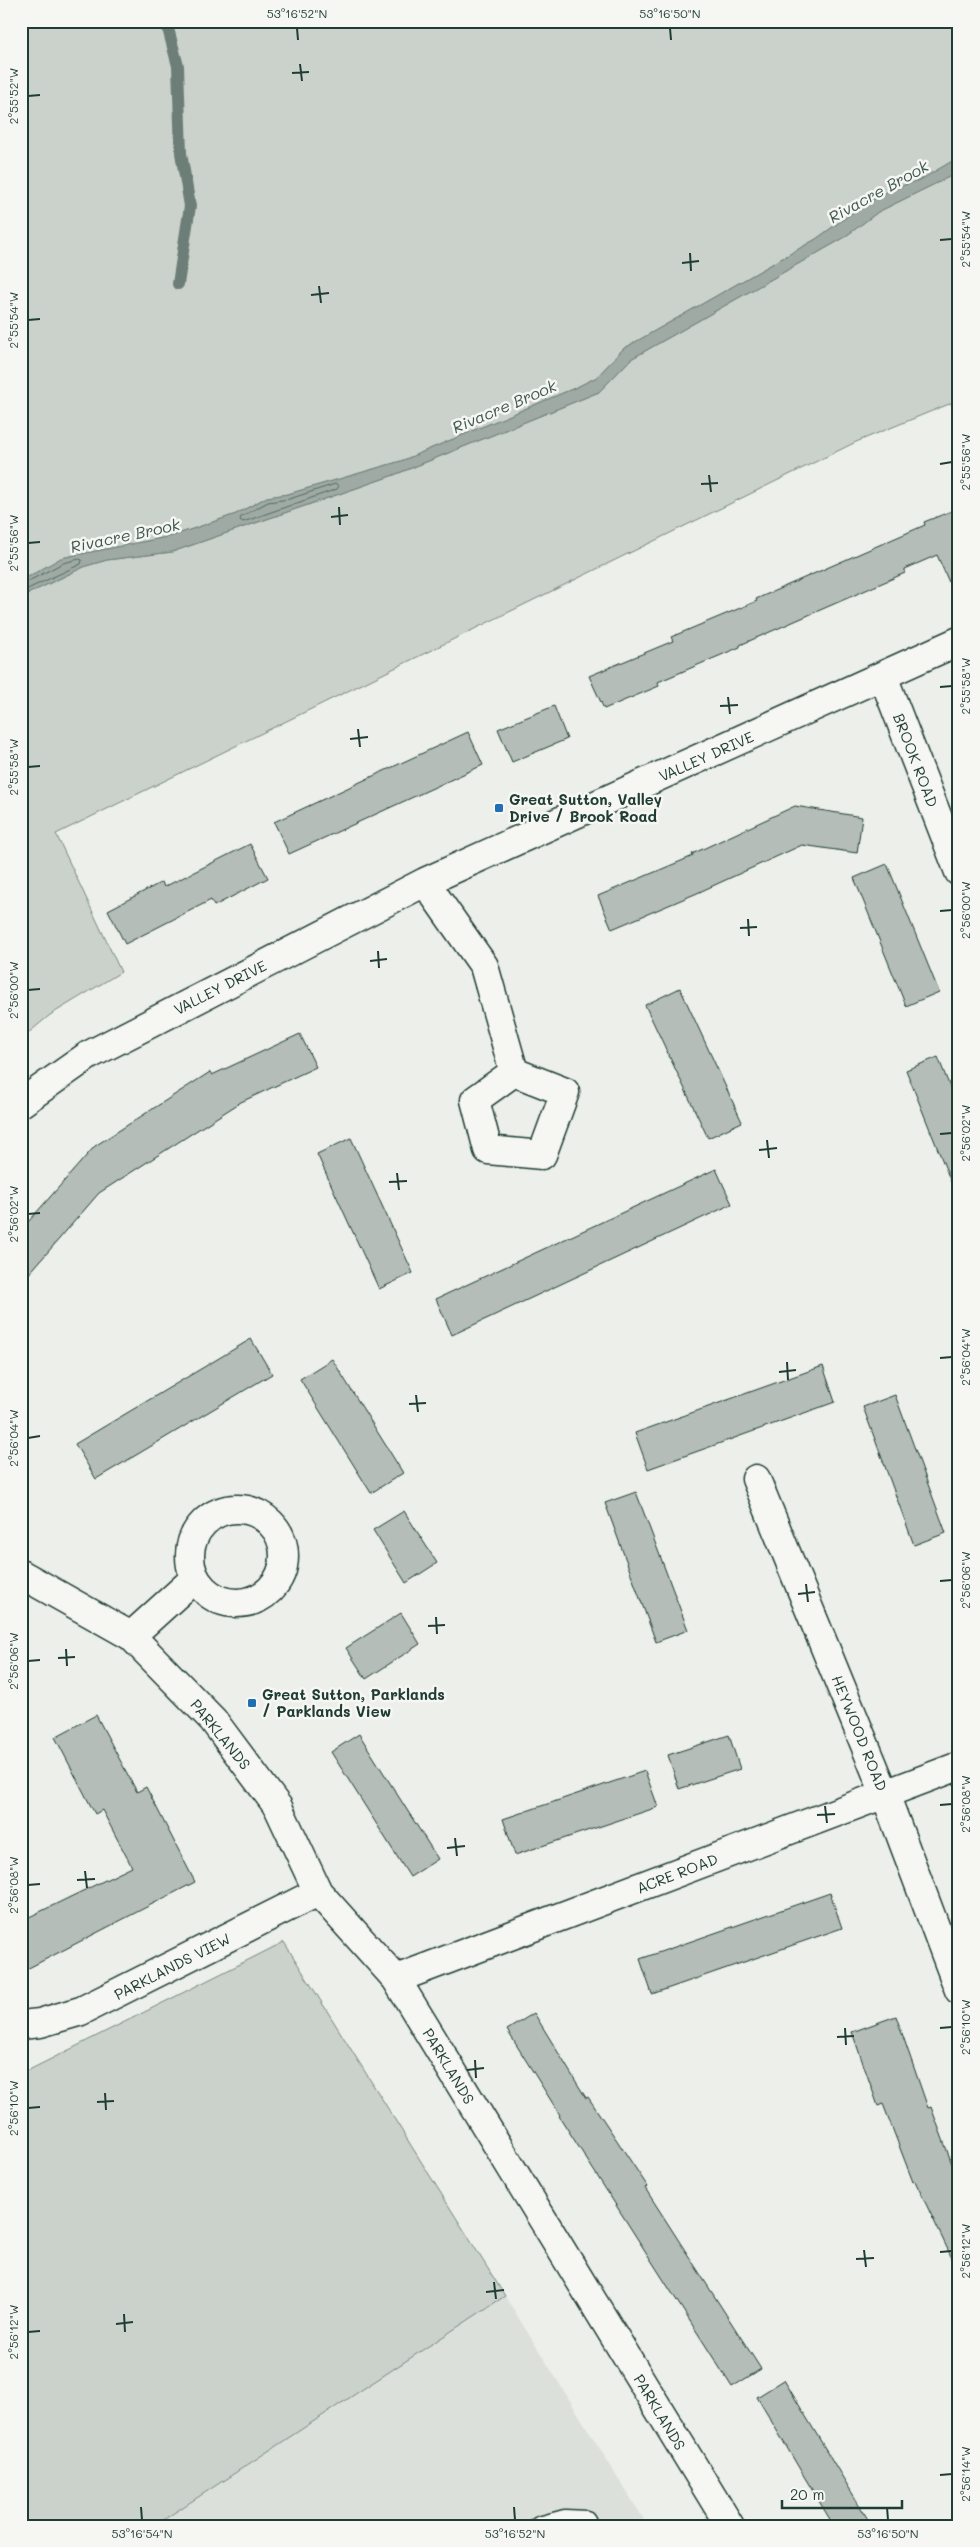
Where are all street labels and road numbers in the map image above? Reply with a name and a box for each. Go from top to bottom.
street label: BROOK ROAD [889,710,943,810]
street label: VALLEY DRIVE [656,726,757,786]
street label: VALLEY DRIVE [170,955,270,1019]
street label: HEYWOOD ROAD [828,1672,892,1794]
street label: PARKLANDS [186,1695,256,1773]
street label: ACRE ROAD [634,1848,720,1898]
street label: PARKLANDS VIEW [110,1928,234,2004]
street label: PARKLANDS [418,2024,480,2108]
street label: PARKLANDS [629,2370,691,2454]

